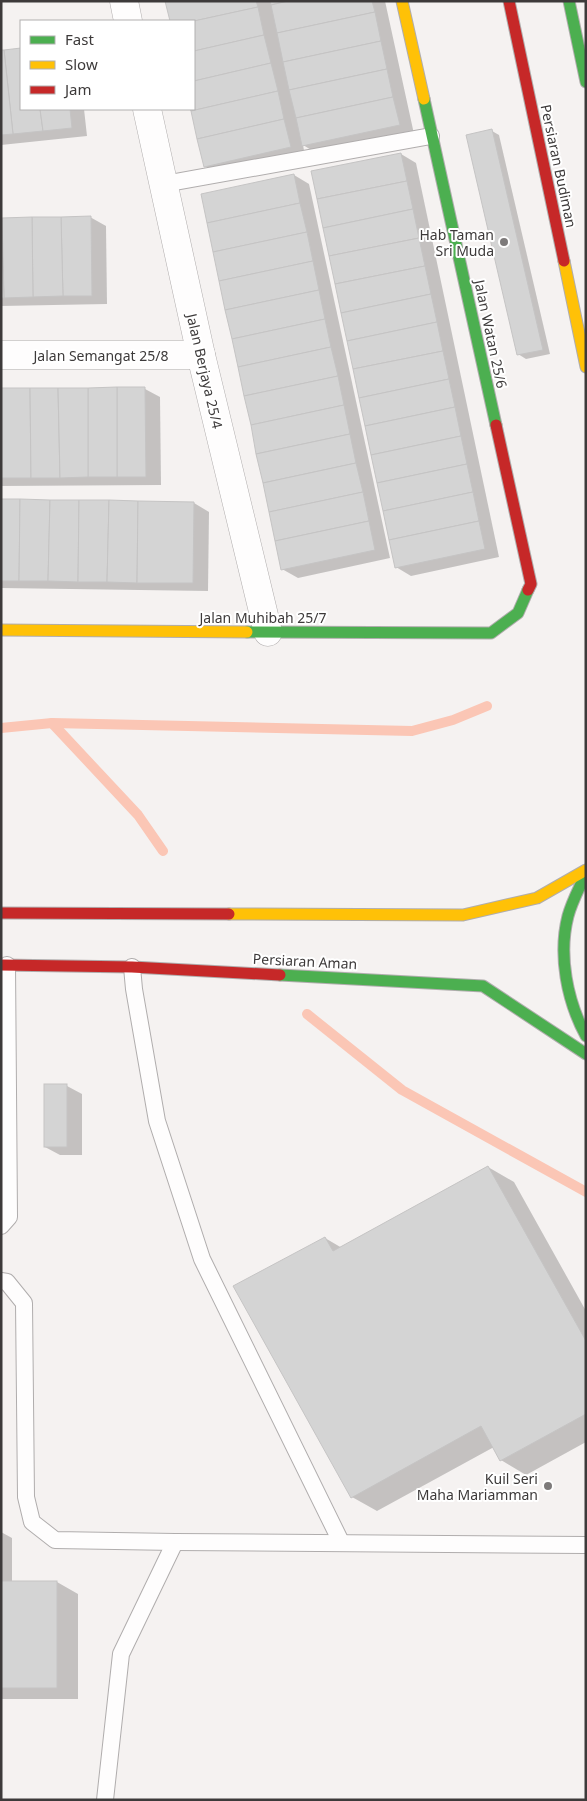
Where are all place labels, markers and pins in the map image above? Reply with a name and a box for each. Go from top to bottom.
place label: Hab Taman Sri Muda [419,225,494,260]
marker: Hab Taman Sri Muda [498,236,510,248]
place label: Kuil Seri Maha Mariamman [417,1469,538,1504]
marker: Kuil Seri Maha Mariamman [542,1480,554,1492]

